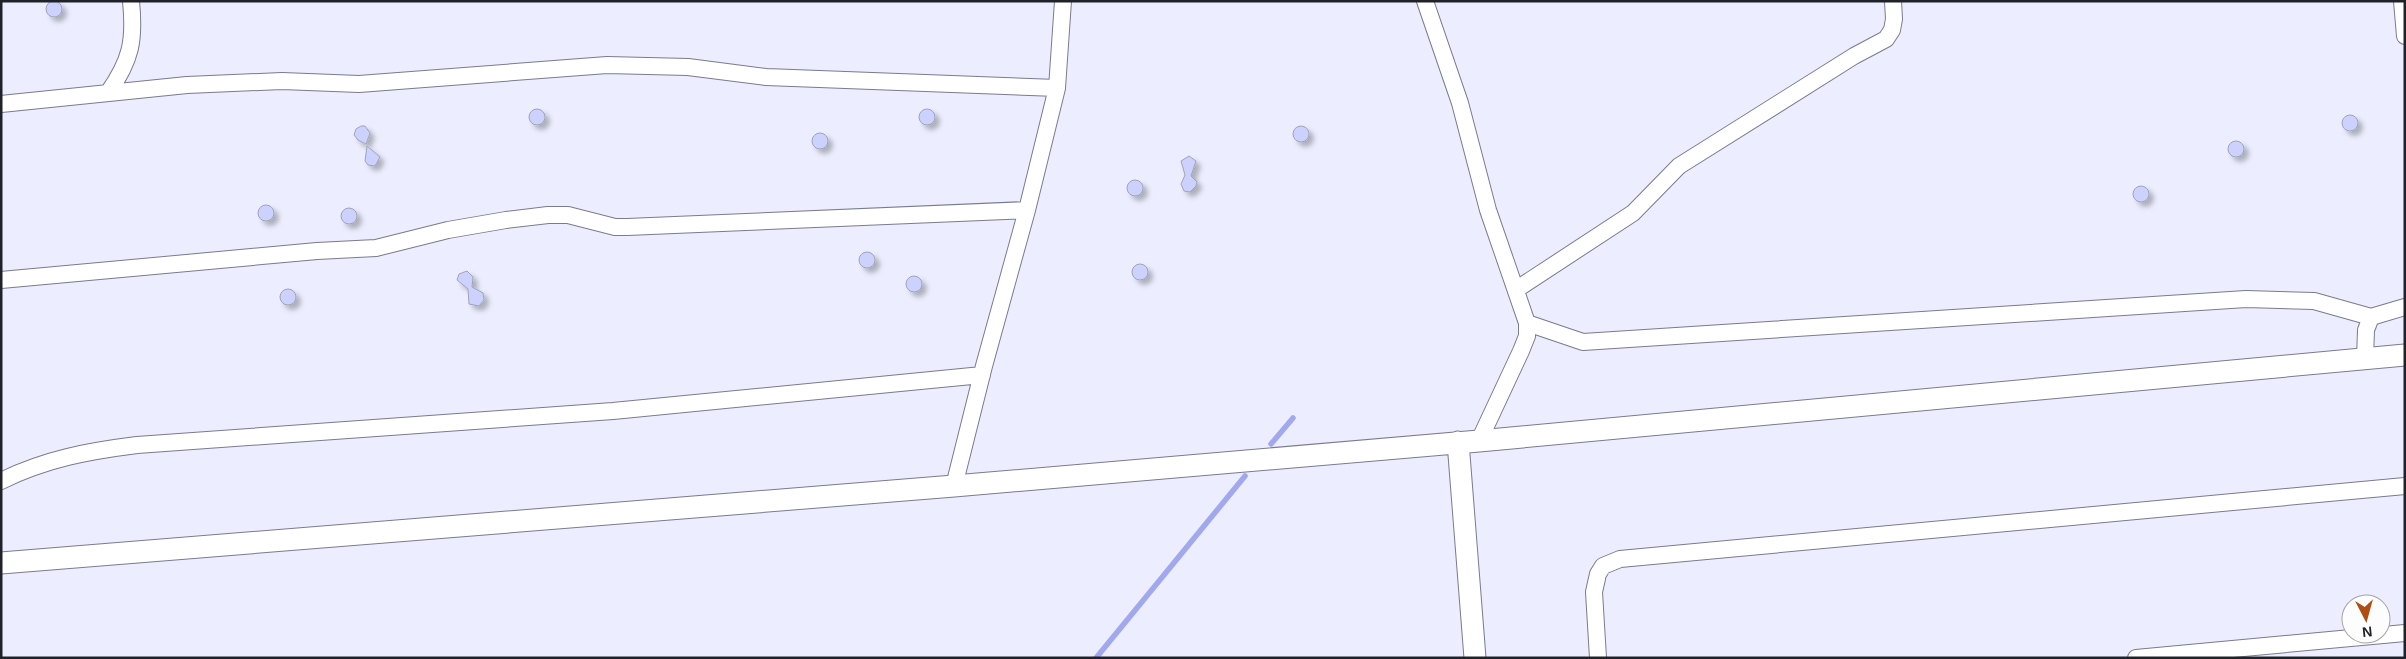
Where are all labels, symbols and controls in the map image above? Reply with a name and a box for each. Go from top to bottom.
north arrow [2341,594,2391,644]
text: N [2361,623,2373,640]

